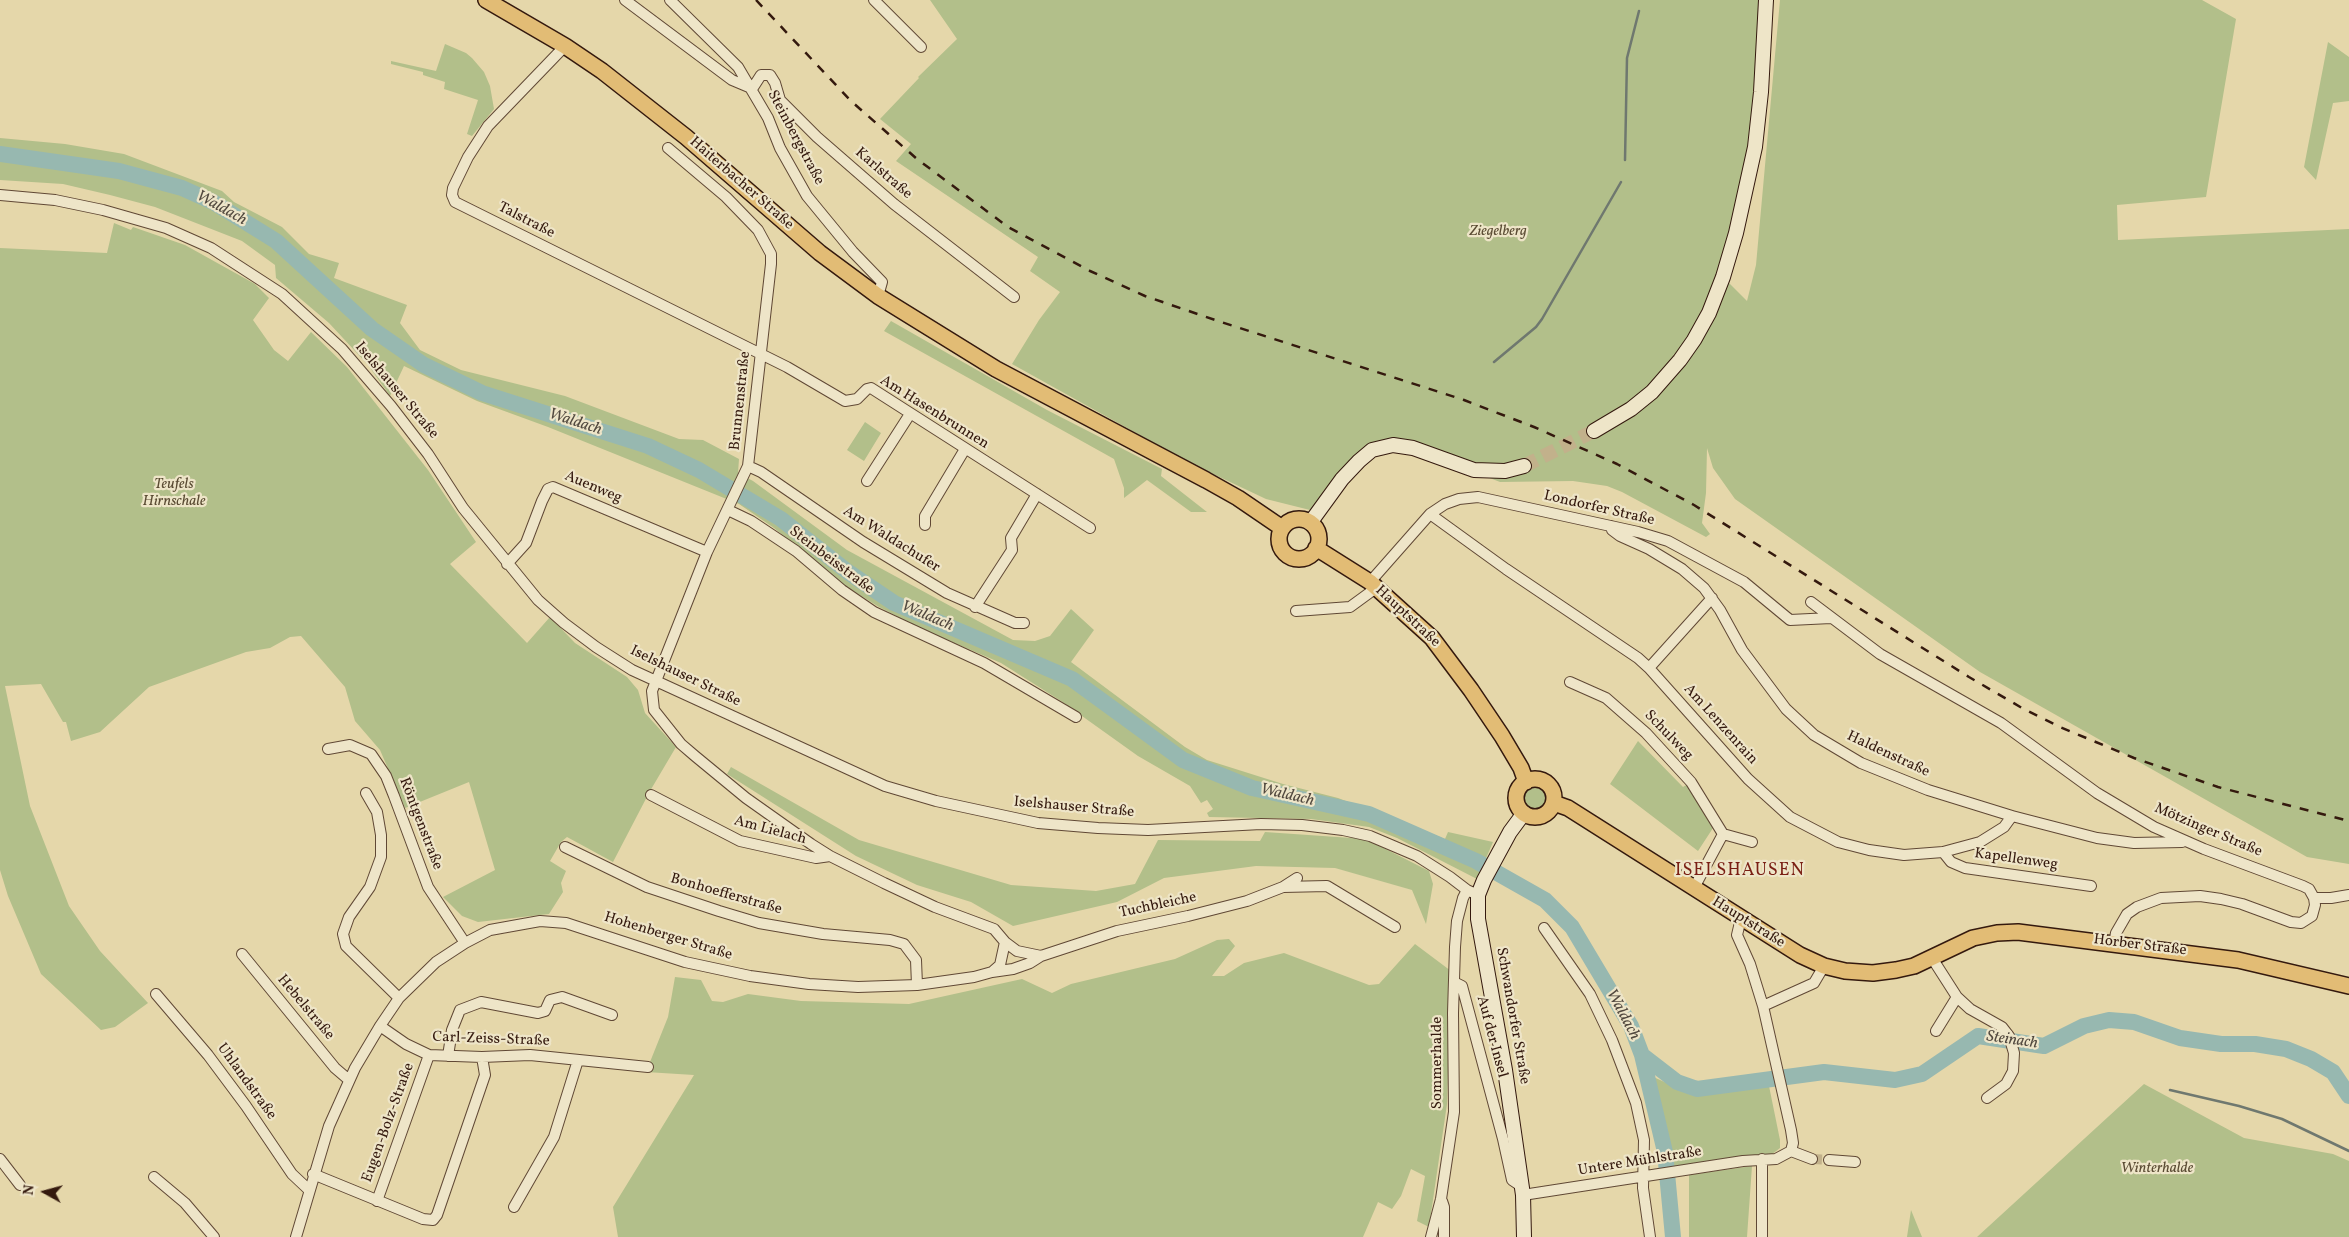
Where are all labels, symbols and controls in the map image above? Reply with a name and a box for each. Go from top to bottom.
street label: Steinbergstraße [762,88,828,188]
street label: Haiterbacher Straße [685,134,797,234]
street label: Karlstraße [851,144,915,204]
water label: Waldach [192,187,250,231]
street label: Talstraße [495,199,557,243]
park label: Ziegelberg [1469,223,1527,241]
street label: Iselshauser Straße [350,339,442,443]
street label: Brunnenstraße [727,351,755,451]
street label: Am Hasenbrunnen [876,372,992,454]
water label: Waldach [546,405,604,441]
street label: Auenweg [562,468,624,508]
park label: Teufels Hirnschale [143,476,205,511]
street label: Londorfer Straße [1542,488,1656,530]
street label: Am Waldachufer [839,503,943,577]
street label: Steinbeisstraße [785,523,877,599]
street label: Hauptstraße [1371,582,1443,652]
water label: Waldach [898,597,956,637]
street label: Iselshauser Straße [627,642,743,712]
street label: Am Lenzenrain [1679,681,1761,769]
street label: Schulweg [1640,707,1696,765]
street label: Haldenstraße [1844,728,1932,782]
street label: Röntgenstraße [394,775,446,873]
water label: Waldach [1258,780,1316,812]
street label: Iselshauser Straße [1013,794,1135,822]
street label: Mötzinger Straße [2151,800,2265,862]
street label: Am Lielach [732,813,808,849]
street label: Kapellenweg [1973,845,2059,875]
district label: ISELSHAUSEN [1674,861,1806,883]
street label: Bonhoefferstraße [668,870,784,920]
street label: Tuchbleiche [1118,889,1198,923]
street label: Hauptstraße [1708,893,1788,953]
street label: Hohenberger Straße [602,909,734,965]
street label: Horber Straße [2092,931,2188,961]
street label: Schwandorfer Straße [1491,946,1533,1086]
street label: Hebelstraße [272,972,338,1044]
water label: Waldach [1601,986,1643,1044]
street label: Auf der Insel [1471,994,1511,1080]
street label: Sommerhalde [1429,1017,1447,1109]
water label: Steinach [1985,1028,2039,1054]
street label: Carl-Zeiss-Straße [432,1029,550,1051]
street label: Uhlandstraße [212,1040,280,1124]
street label: Eugen-Bolz-Straße [359,1061,419,1185]
street label: Untere Mühlstraße [1577,1143,1703,1181]
park label: Winterhalde [2121,1160,2193,1178]
north arrow [20,1167,70,1217]
text: N [20,1184,40,1196]

